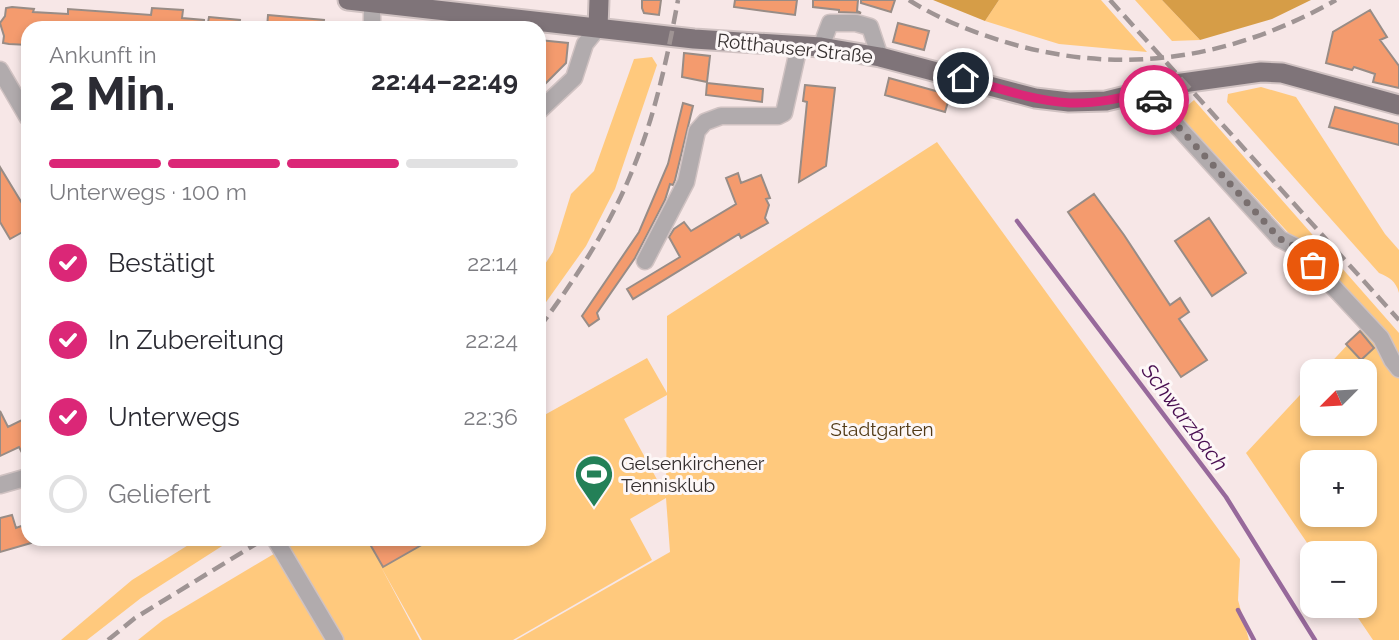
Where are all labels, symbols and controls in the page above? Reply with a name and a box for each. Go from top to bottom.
street label: Rotthauser Straße [716,29,874,67]
text: Ankunft in [49,41,157,68]
pin [933,48,993,108]
icon: home [944,59,982,97]
courier [1119,65,1189,135]
text: 22:44–22:49 [371,66,518,96]
text: 2 Min. [49,67,176,121]
icon: car [1135,81,1173,119]
text: Unterwegs · 100 m [49,178,247,205]
pin [1283,235,1343,295]
icon: check [49,244,87,282]
icon: bag [1294,246,1332,284]
text: Bestätigt [108,248,215,278]
text: 22:14 [467,249,518,276]
icon: check [49,321,87,359]
text: In Zubereitung [108,325,284,355]
text: 22:24 [465,326,518,353]
water label: Schwarzbach [1136,358,1233,476]
north arrow [1300,359,1377,436]
map controls [1300,359,1377,618]
icon: check [49,398,87,436]
text: Unterwegs [108,402,240,432]
text: 22:36 [464,403,518,430]
park label: Stadtgarten [830,418,934,440]
button: + [1300,450,1377,527]
place label: Gelsenkirchener Tennisklub [621,452,765,496]
sports icon: Gelsenkirchener Tennisklub [573,453,615,508]
text: Geliefert [108,479,211,509]
button: − [1300,541,1377,618]

